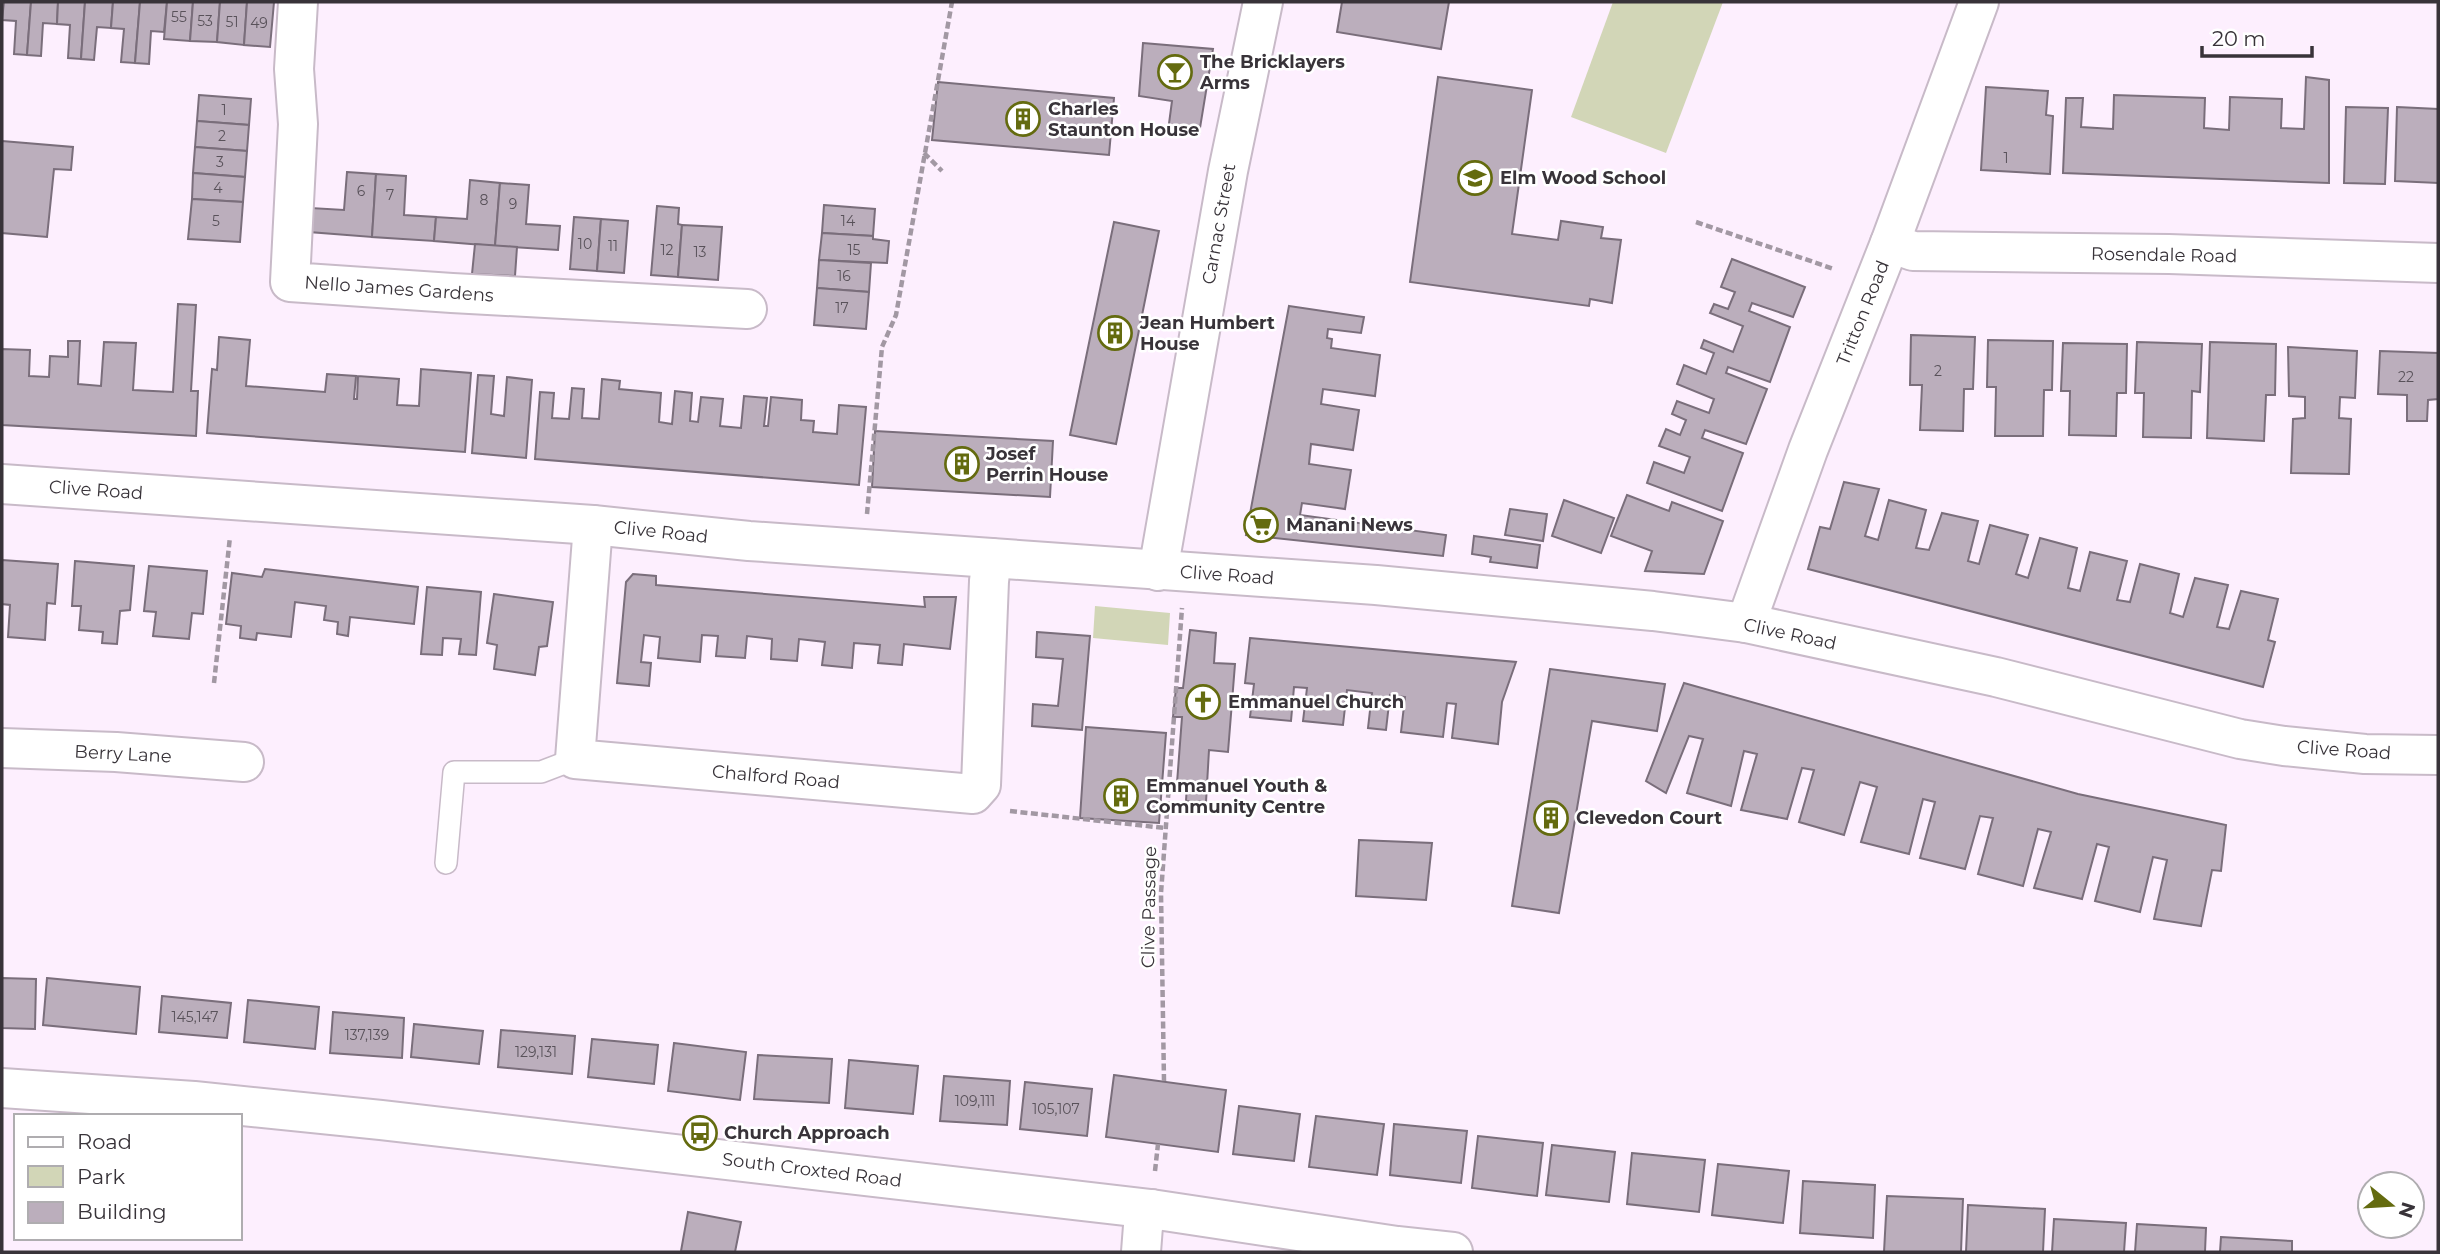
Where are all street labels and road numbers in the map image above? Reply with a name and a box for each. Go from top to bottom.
street label: Carnac Street [1198,162,1240,286]
street label: Rosendale Road [2091,243,2237,267]
street label: Tritton Road [1832,257,1894,369]
street label: Nello James Gardens [304,271,495,307]
street label: Clive Road [48,476,144,504]
street label: Clive Road [613,516,709,548]
street label: Clive Road [1179,561,1275,589]
street label: Clive Road [1741,613,1839,655]
street label: Clive Road [2296,736,2392,764]
street label: Berry Lane [74,740,172,768]
street label: Chalford Road [711,760,841,794]
street label: Clive Passage [1137,846,1161,968]
street label: South Croxted Road [721,1148,903,1192]

